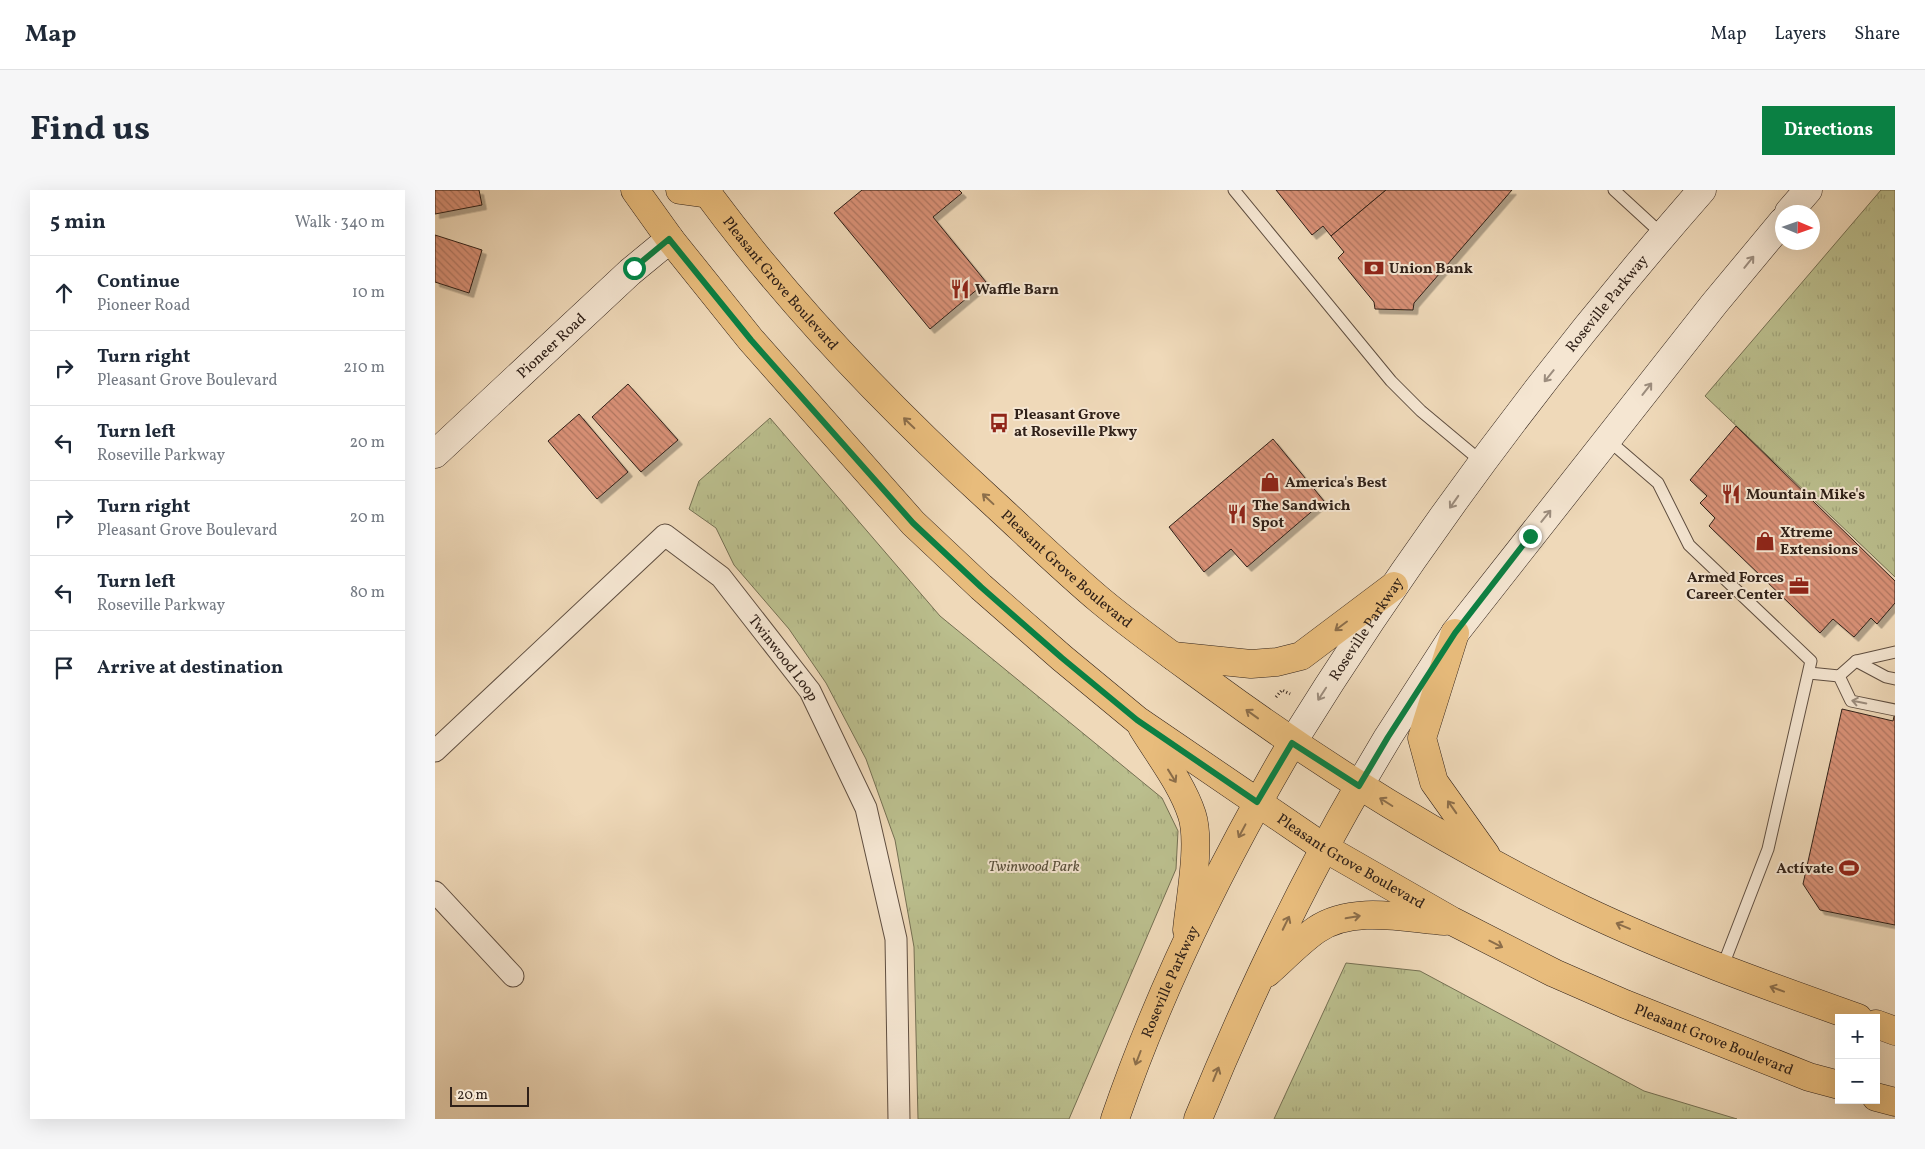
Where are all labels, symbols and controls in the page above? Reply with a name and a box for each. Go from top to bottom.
text: Map [25,18,76,52]
text: Map [1710,22,1746,47]
text: Layers [1774,22,1826,47]
text: Share [1854,22,1900,47]
text: Find us [30,106,150,154]
button: Directions [1762,106,1895,155]
north arrow [1775,205,1820,250]
text: 5 min [50,208,106,237]
text: Walk · 340 m [295,212,385,234]
street label: Pleasant Grove Boulevard [717,213,842,356]
street label: Roseville Parkway [1561,251,1654,357]
one-way arrow [1743,256,1754,269]
route start [623,257,646,280]
bank icon: Union Bank [1363,257,1385,279]
place label: Union Bank [1389,259,1473,280]
text: Continue [97,269,180,295]
restaurant icon: Waffle Barn [949,278,971,300]
icon: ahead [50,279,78,307]
place label: Waffle Barn [975,280,1059,301]
text: 10 m [352,282,385,304]
text: Pioneer Road [97,295,190,317]
street label: Pioneer Road [513,309,591,384]
text: Turn right [97,344,190,370]
icon: right [50,354,78,382]
text: 210 m [343,357,385,379]
one-way arrow [1544,369,1555,382]
text: Pleasant Grove Boulevard [97,370,278,392]
one-way arrow [1642,382,1653,395]
place label: Pleasant Grove at Roseville Pkwy [1014,405,1138,443]
bus stop icon: Pleasant Grove at Roseville Pkwy [988,412,1010,434]
one-way arrow [903,417,915,429]
text: Turn left [97,419,176,445]
icon: left [50,429,78,457]
text: 20 m [350,432,385,454]
text: Roseville Parkway [97,445,225,467]
shop icon: America's Best [1259,471,1281,493]
place label: America's Best [1285,473,1387,494]
restaurant icon: Mountain Mike's [1720,483,1742,505]
place label: Mountain Mike's [1746,485,1865,506]
one-way arrow [982,493,995,505]
text: Turn right [97,494,190,520]
one-way arrow [1449,495,1459,509]
place label: The Sandwich Spot [1252,496,1351,534]
restaurant icon: The Sandwich Spot [1226,503,1248,525]
icon: right [50,504,78,532]
street label: Pleasant Grove Boulevard [995,506,1136,634]
text: 20 m [350,507,385,529]
one-way arrow [1541,509,1551,523]
text: Pleasant Grove Boulevard [97,520,278,542]
place label: Xtreme Extensions [1780,523,1858,561]
route end [1519,525,1542,548]
shop icon: Xtreme Extensions [1754,530,1776,552]
place label: Armed Forces Career Center [1686,568,1784,606]
text: Turn left [97,569,176,595]
street label: Roseville Parkway [1325,574,1409,685]
office icon: Armed Forces Career Center [1788,575,1810,597]
icon: left [50,579,78,607]
text: 80 m [350,582,385,604]
text: Roseville Parkway [97,595,225,617]
street label: Twinwood Loop [742,611,822,705]
one-way arrow [1334,621,1348,631]
icon: arrive [50,654,78,682]
text: Arrive at destination [97,655,283,681]
one-way arrow [1317,686,1327,700]
one-way arrow [1852,697,1868,707]
one-way arrow [1245,709,1259,719]
one-way arrow [1167,769,1177,783]
one-way arrow [1380,797,1394,807]
one-way arrow [1446,800,1457,814]
street label: Pleasant Grove Boulevard [1272,809,1428,915]
one-way arrow [1237,823,1246,838]
park label: Twinwood Park [988,857,1080,878]
sports icon: Actívate [1838,857,1860,879]
place label: Actívate [1776,859,1834,880]
one-way arrow [1345,911,1361,921]
one-way arrow [1282,916,1291,931]
one-way arrow [1616,921,1631,930]
street label: Roseville Parkway [1137,923,1205,1041]
one-way arrow [1488,939,1503,949]
one-way arrow [1770,984,1785,993]
street label: Pleasant Grove Boulevard [1631,1000,1796,1082]
map controls [1835,1014,1880,1104]
button: + [1835,1014,1880,1059]
one-way arrow [1133,1050,1143,1065]
button: − [1835,1059,1880,1104]
one-way arrow [1212,1067,1222,1082]
scale bar [450,1084,529,1107]
text: 20 m [457,1086,488,1105]

